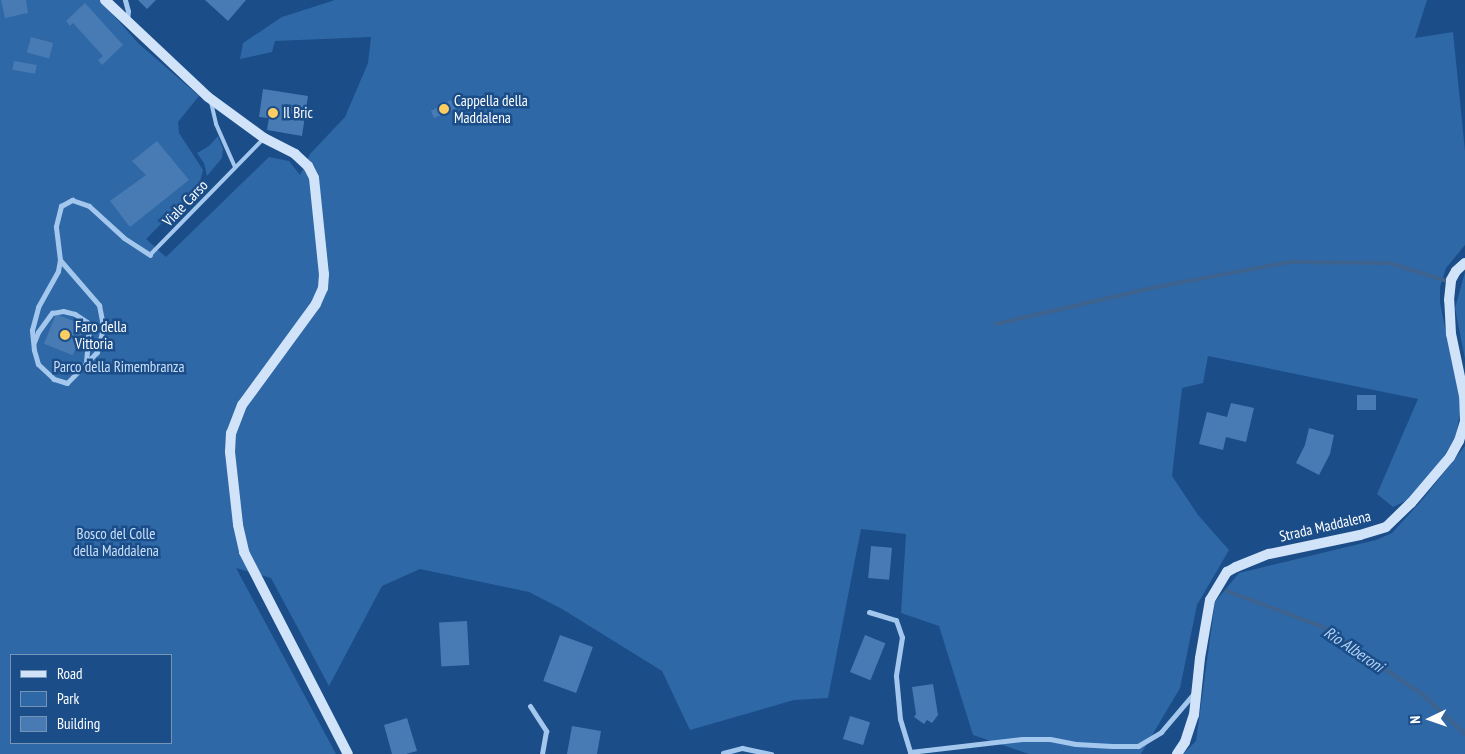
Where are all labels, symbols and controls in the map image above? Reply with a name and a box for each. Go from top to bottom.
place label: Cappella della Maddalena [454,91,528,126]
marker: Cappella della Maddalena [438,103,450,115]
place label: Il Bric [283,104,313,122]
marker: Il Bric [267,107,279,119]
street label: Viale Carso [159,176,211,230]
place label: Faro della Vittoria [75,317,127,352]
marker: Faro della Vittoria [59,329,71,341]
park label: Parco della Rimembranza [54,358,184,376]
street label: Strada Maddalena [1278,507,1372,545]
park label: Bosco del Colle della Maddalena [73,524,159,559]
water label: Rio Alberoni [1320,622,1388,676]
legend [10,654,172,744]
text: Road [57,664,83,683]
text: Park [57,689,79,708]
north arrow [1405,694,1455,744]
text: Building [57,714,100,733]
text: N [1406,716,1424,724]

